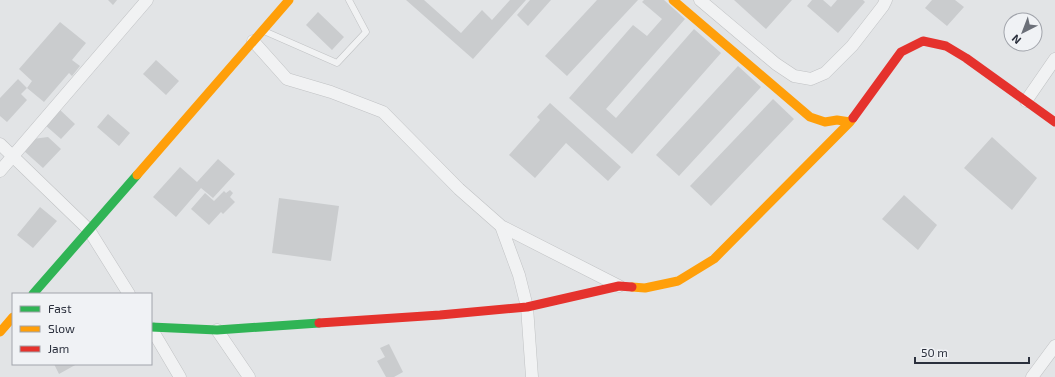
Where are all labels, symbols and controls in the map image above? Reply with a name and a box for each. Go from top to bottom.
north arrow [1003,12,1043,52]
text: N [1009,32,1023,47]
legend [12,293,152,365]
text: Fast [48,301,72,315]
text: Slow [48,321,75,335]
scale bar [915,339,1029,365]
text: Jam [48,341,69,355]
text: 50 m [921,345,948,359]

